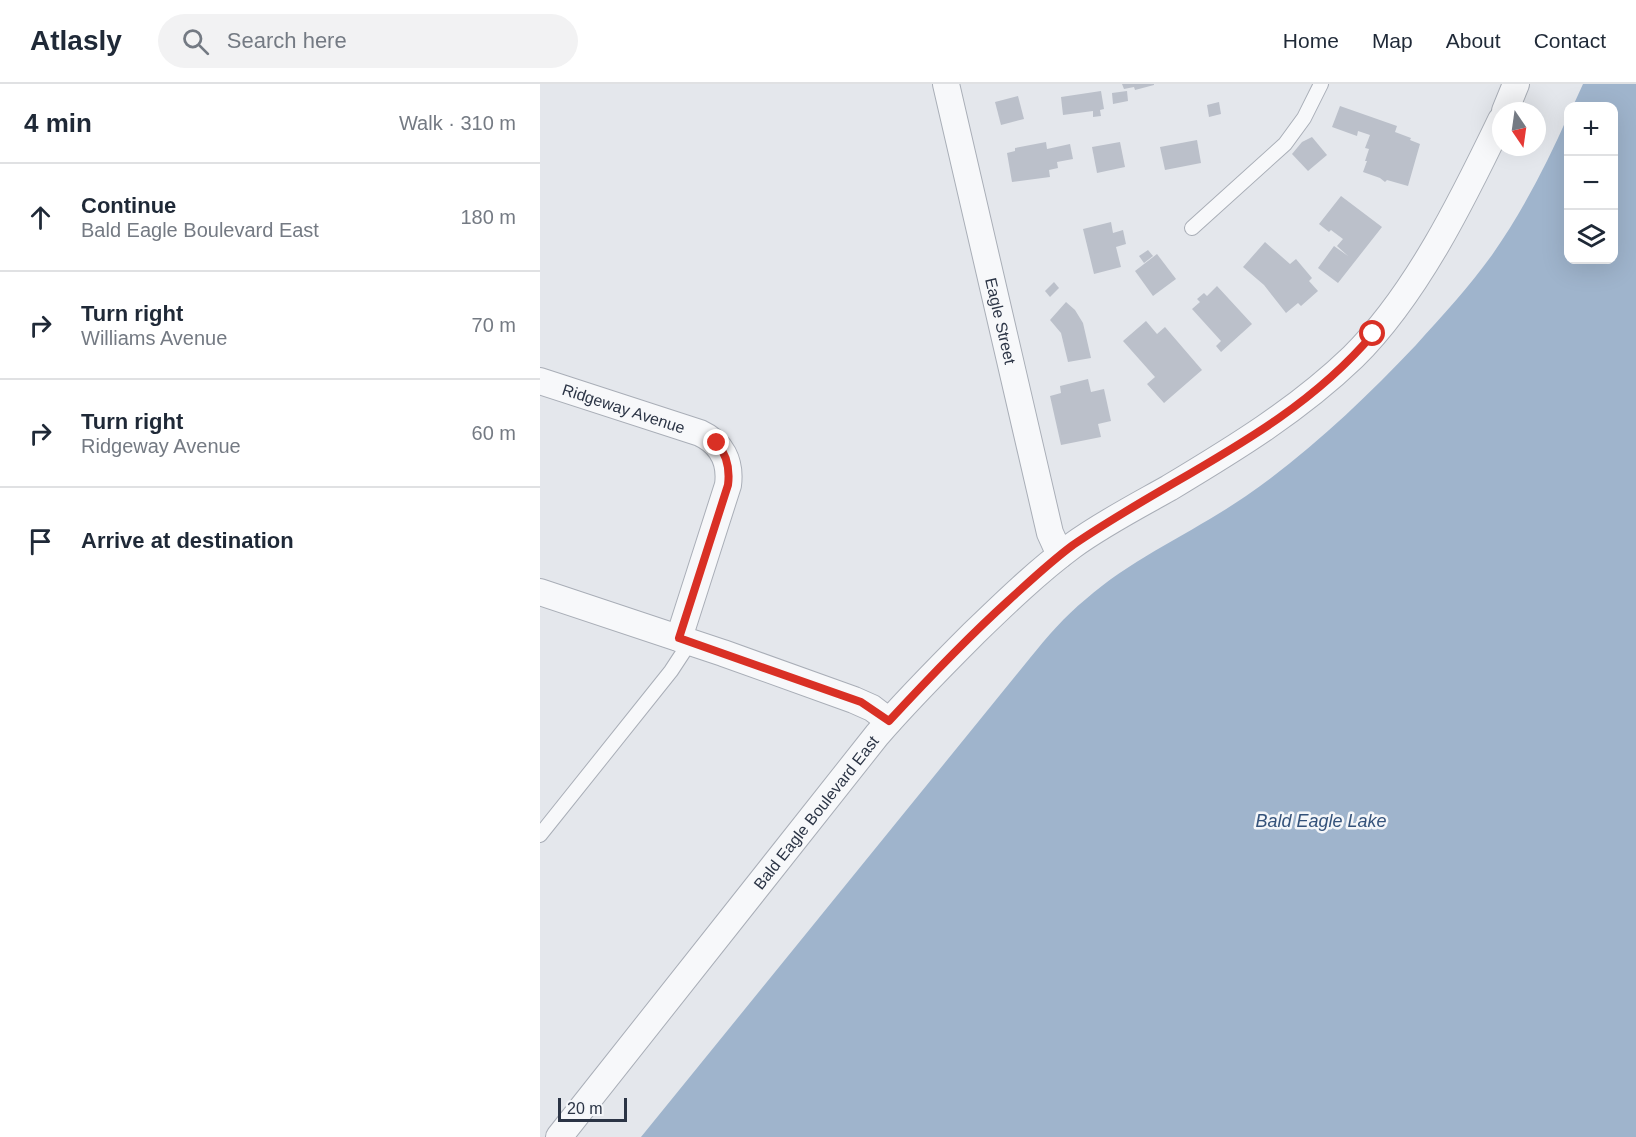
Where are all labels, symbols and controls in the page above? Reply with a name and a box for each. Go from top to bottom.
search box [158,14,578,68]
text: Atlasly [30,25,122,56]
icon: search [179,25,212,58]
text: Search here [227,28,347,53]
text: Home [1283,29,1339,52]
text: Map [1372,29,1413,52]
text: About [1446,29,1501,52]
text: Contact [1534,29,1606,52]
north arrow [1492,102,1546,156]
map controls [1564,102,1618,264]
button: + [1564,102,1618,156]
text: 4 min [24,108,92,138]
text: Walk · 310 m [399,112,516,134]
button: − [1564,156,1618,210]
text: Continue [81,193,176,218]
icon: ahead [24,201,57,234]
text: 180 m [460,206,516,228]
button: layers [1564,210,1618,264]
text: Bald Eagle Boulevard East [81,219,319,241]
street label: Eagle Street [982,276,1019,366]
text: Turn right [81,301,183,326]
icon: right [24,309,57,342]
text: 70 m [472,314,516,336]
route start [1359,320,1385,346]
text: Williams Avenue [81,327,227,349]
street label: Ridgeway Avenue [560,381,687,437]
text: Turn right [81,409,183,434]
icon: right [24,417,57,450]
text: 60 m [472,422,516,444]
route end [703,429,729,455]
text: Ridgeway Avenue [81,435,241,457]
icon: arrive [24,525,57,558]
text: Arrive at destination [81,528,294,553]
street label: Bald Eagle Boulevard East [750,732,882,893]
water label: Bald Eagle Lake [1255,811,1387,831]
scale bar [558,1095,627,1122]
text: 20 m [567,1100,603,1117]

